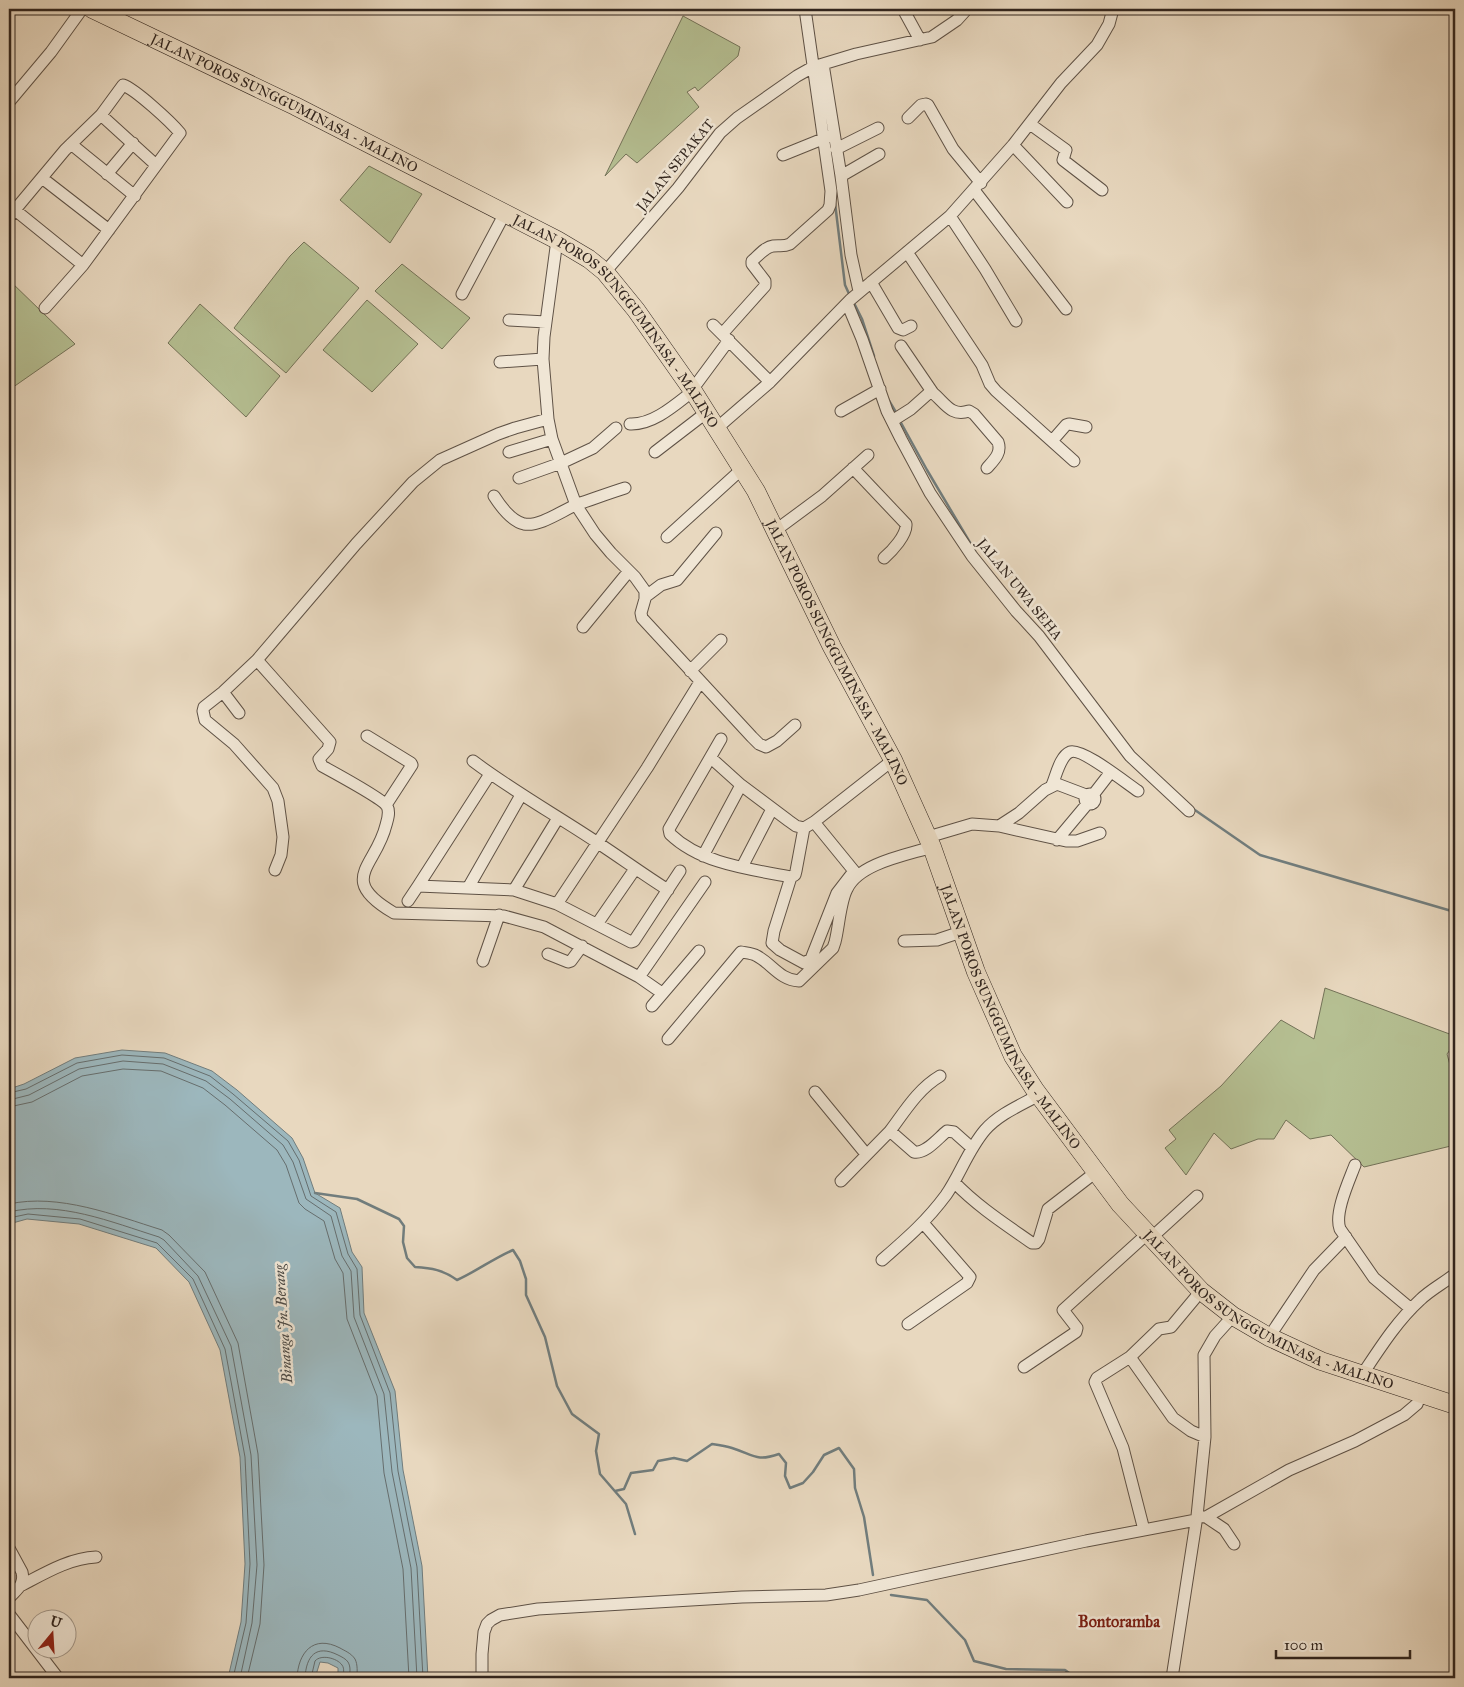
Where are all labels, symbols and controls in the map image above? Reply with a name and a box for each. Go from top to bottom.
street label: JALAN POROS SUNGGUMINASA - MALINO [145,29,421,176]
street label: JALAN SEPAKAT [632,115,719,217]
street label: JALAN POROS SUNGGUMINASA - MALINO [508,210,722,431]
street label: JALAN POROS SUNGGUMINASA - MALINO [760,515,911,788]
street label: JALAN UWA SEHA [971,533,1066,645]
street label: JALAN POROS SUNGGUMINASA - MALINO [935,881,1084,1153]
street label: JALAN POROS SUNGGUMINASA - MALINO [1137,1225,1396,1393]
water label: Binanga Jn. Berang [270,1263,296,1385]
north arrow [28,1610,78,1660]
text: U [48,1612,65,1632]
district label: Bontoramba [1078,1612,1161,1631]
scale bar [1276,1627,1410,1659]
text: 100 m [1284,1636,1324,1654]

